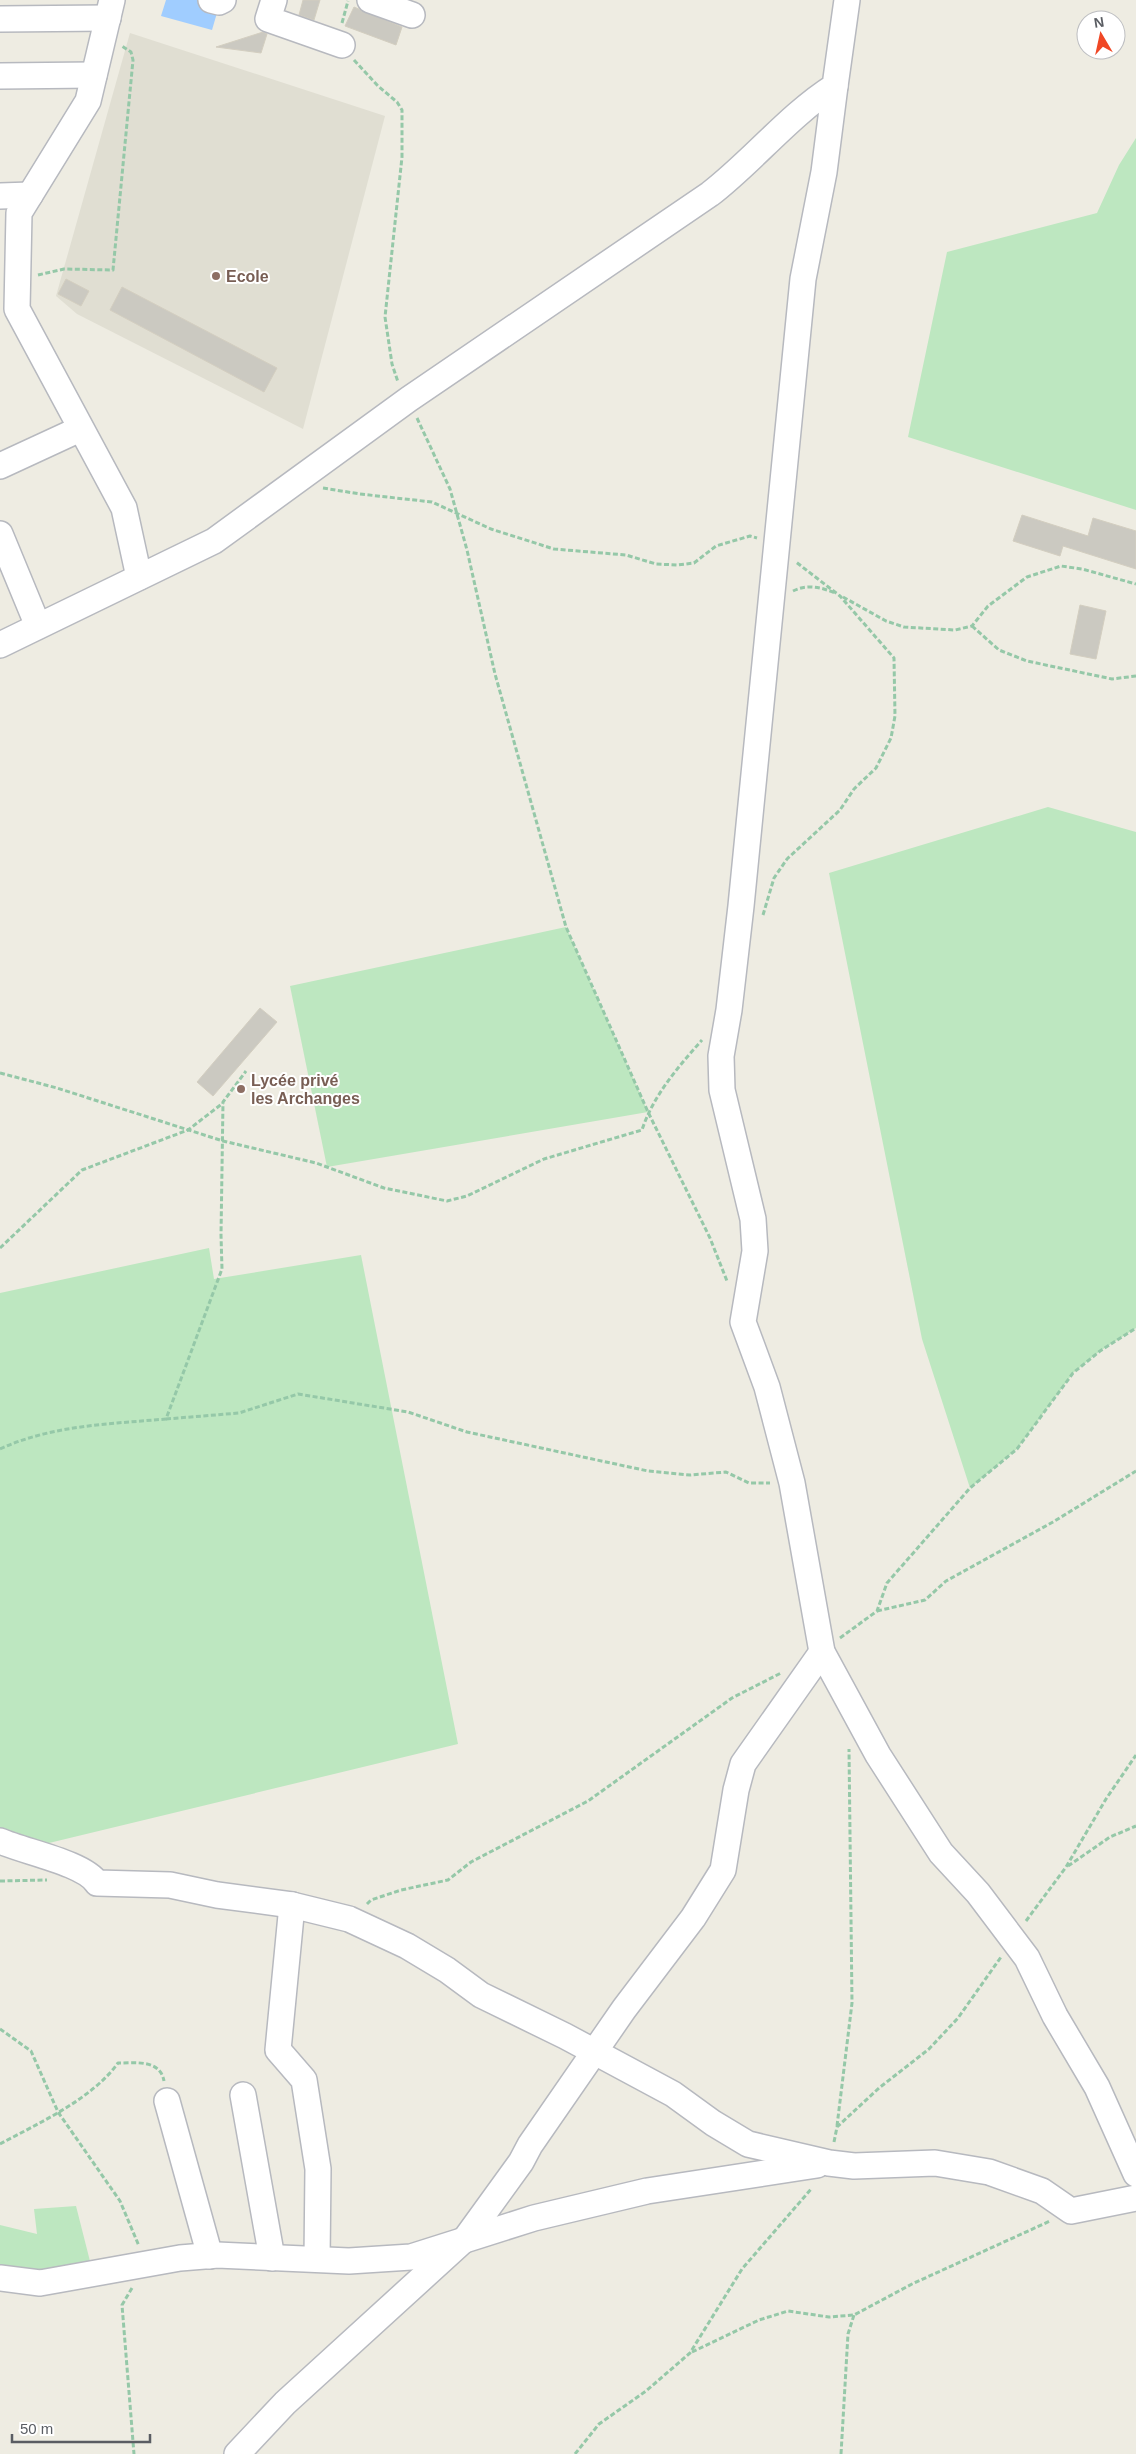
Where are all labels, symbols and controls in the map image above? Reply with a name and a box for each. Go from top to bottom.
north arrow [1076,10,1126,60]
text: N [1093,13,1105,31]
place label: Ecole [226,268,269,285]
marker: Ecole [210,270,222,282]
place label: Lycée privé les Archanges [251,1072,360,1107]
marker: Lycée privé les Archanges [235,1083,247,1095]
scale bar [12,2412,150,2444]
text: 50 m [20,2420,53,2437]

